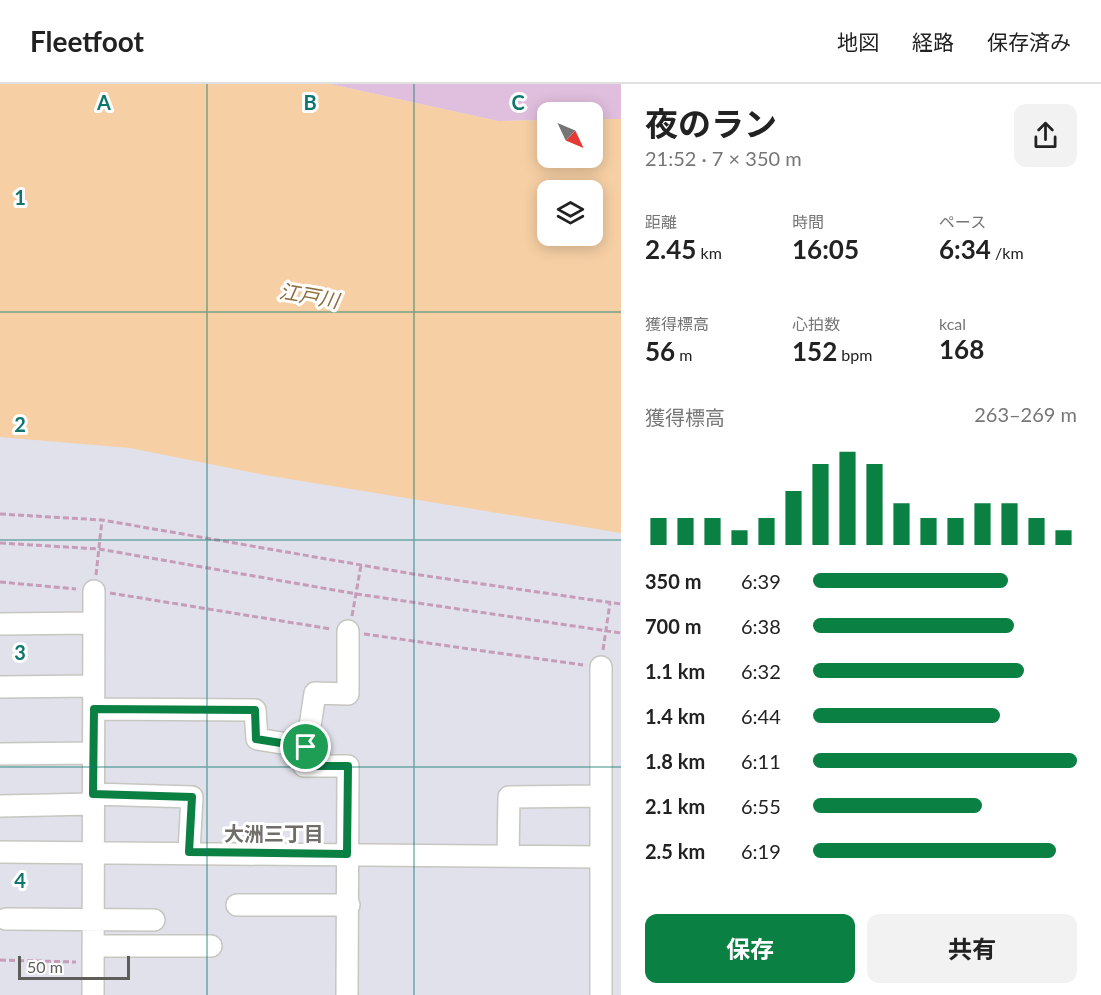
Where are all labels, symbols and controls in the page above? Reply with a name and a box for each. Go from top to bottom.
text: Fleetfoot [30,24,144,58]
text: 地図 [837,29,879,54]
text: 経路 [912,29,954,54]
text: 保存済み [987,29,1071,54]
text: A [96,90,111,114]
text: B [303,90,317,114]
text: C [511,90,525,114]
north arrow [537,102,603,168]
map controls [537,102,603,246]
text: 夜のラン [645,103,777,143]
button: share [1014,104,1077,167]
text: 21:52 · 7 × 350 m [645,146,802,170]
button: layers [537,180,603,246]
text: 1 [14,185,26,209]
text: 距離 [645,212,677,231]
text: 時間 [792,212,824,231]
text: ペース [939,212,986,231]
text: 2.45 [645,233,696,265]
text: 16:05 [792,233,859,265]
text: 6:34 [939,233,991,265]
text: km [696,243,722,262]
text: /km [991,243,1024,262]
water label: 江戸川 [278,278,343,312]
text: 獲得標高 [645,314,709,333]
text: 心拍数 [792,314,840,333]
text: kcal [939,314,966,333]
text: 168 [939,333,984,365]
text: 56 [645,335,675,367]
text: 152 [792,335,837,367]
text: m [675,345,692,364]
text: bpm [837,345,872,364]
text: 263–269 m [974,402,1077,426]
text: 獲得標高 [645,405,725,429]
text: 2 [14,412,26,436]
text: 350 m [645,569,701,593]
text: 6:39 [741,569,781,593]
text: 700 m [645,614,701,638]
text: 6:38 [741,614,781,638]
text: 3 [14,640,26,664]
text: 1.1 km [645,659,705,683]
text: 6:32 [741,659,781,683]
text: 1.4 km [645,704,705,728]
text: 6:44 [741,704,781,728]
pin [280,721,331,772]
icon: arrive [289,730,322,763]
text: 1.8 km [645,749,705,773]
text: 6:11 [741,749,781,773]
text: 2.1 km [645,794,705,818]
text: 6:55 [741,794,781,818]
district label: 大洲三丁目 [224,821,324,845]
text: 2.5 km [645,839,705,863]
text: 6:19 [741,839,781,863]
text: 4 [14,868,26,892]
button: 保存 [645,914,855,983]
button: 共有 [867,914,1077,983]
scale bar [18,953,130,980]
text: 50 m [27,957,63,976]

